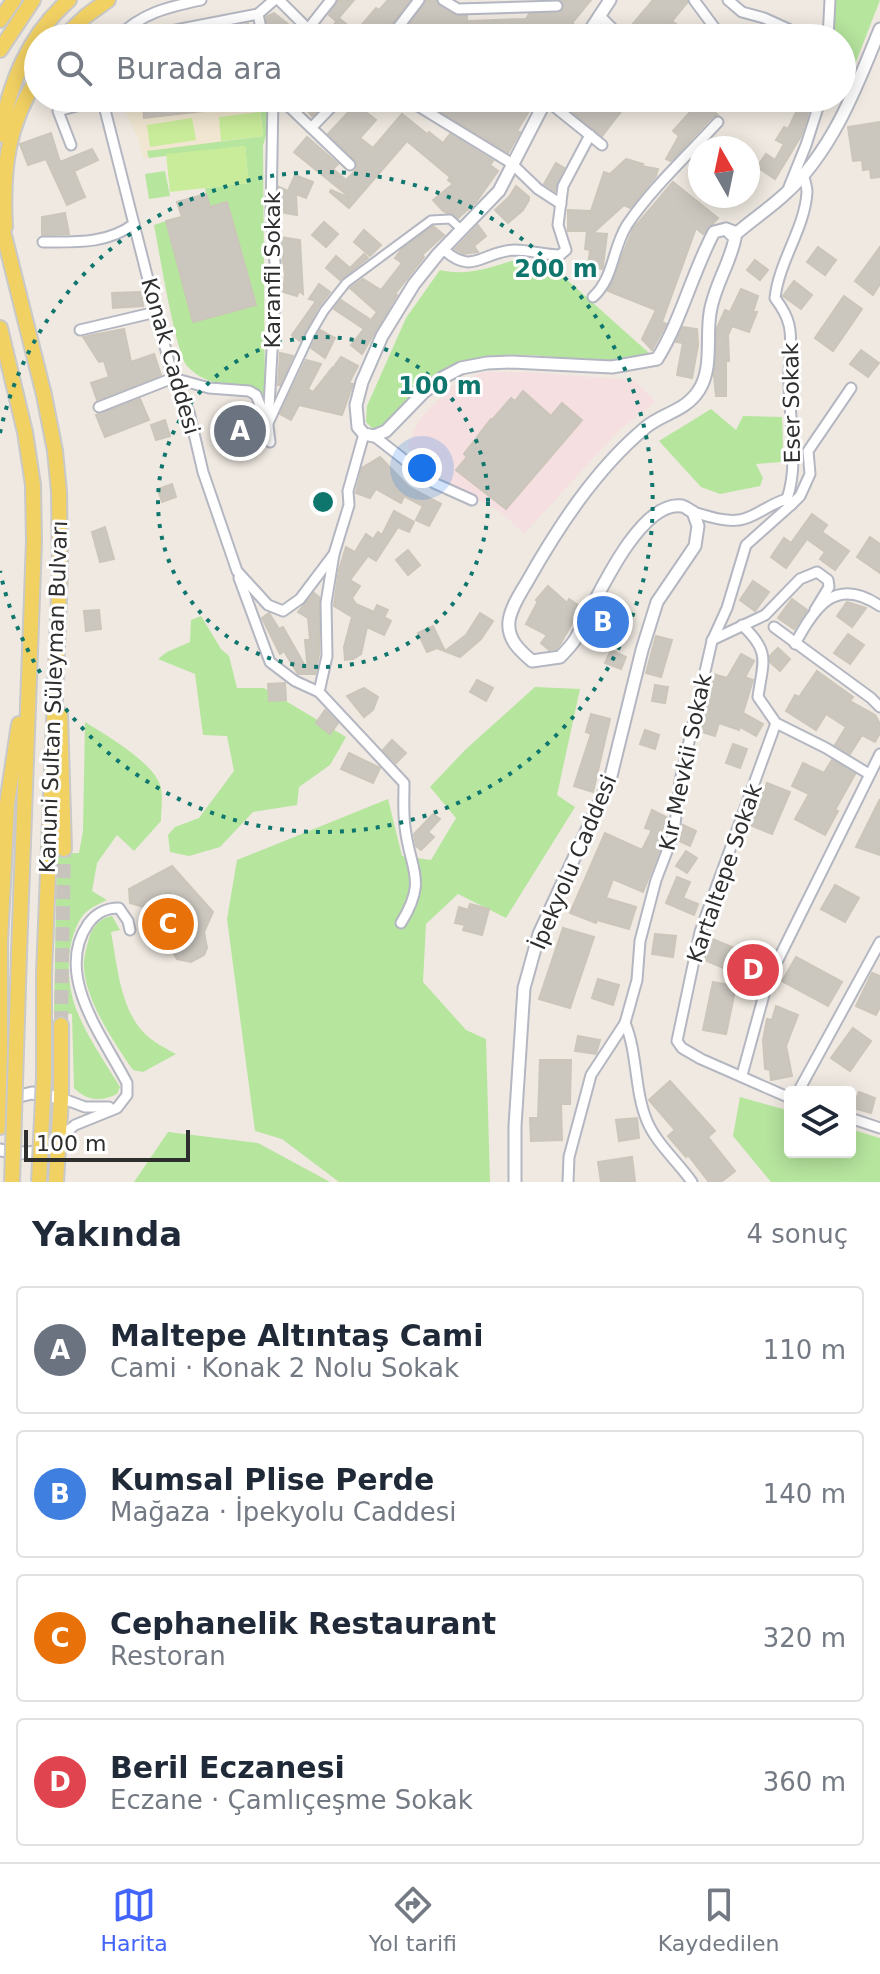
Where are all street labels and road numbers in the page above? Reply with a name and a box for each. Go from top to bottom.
street label: Karanfil Sokak [260,191,285,348]
street label: Konak Caddesi [136,275,205,437]
street label: Eser Sokak [778,342,805,464]
street label: Kanuni Sultan Süleyman Bulvarı [35,520,72,874]
street label: Kır Mevkii Sokak [655,671,716,853]
street label: İpekyolu Caddesi [525,771,622,953]
street label: Kartaltepe Sokak [682,780,767,966]

